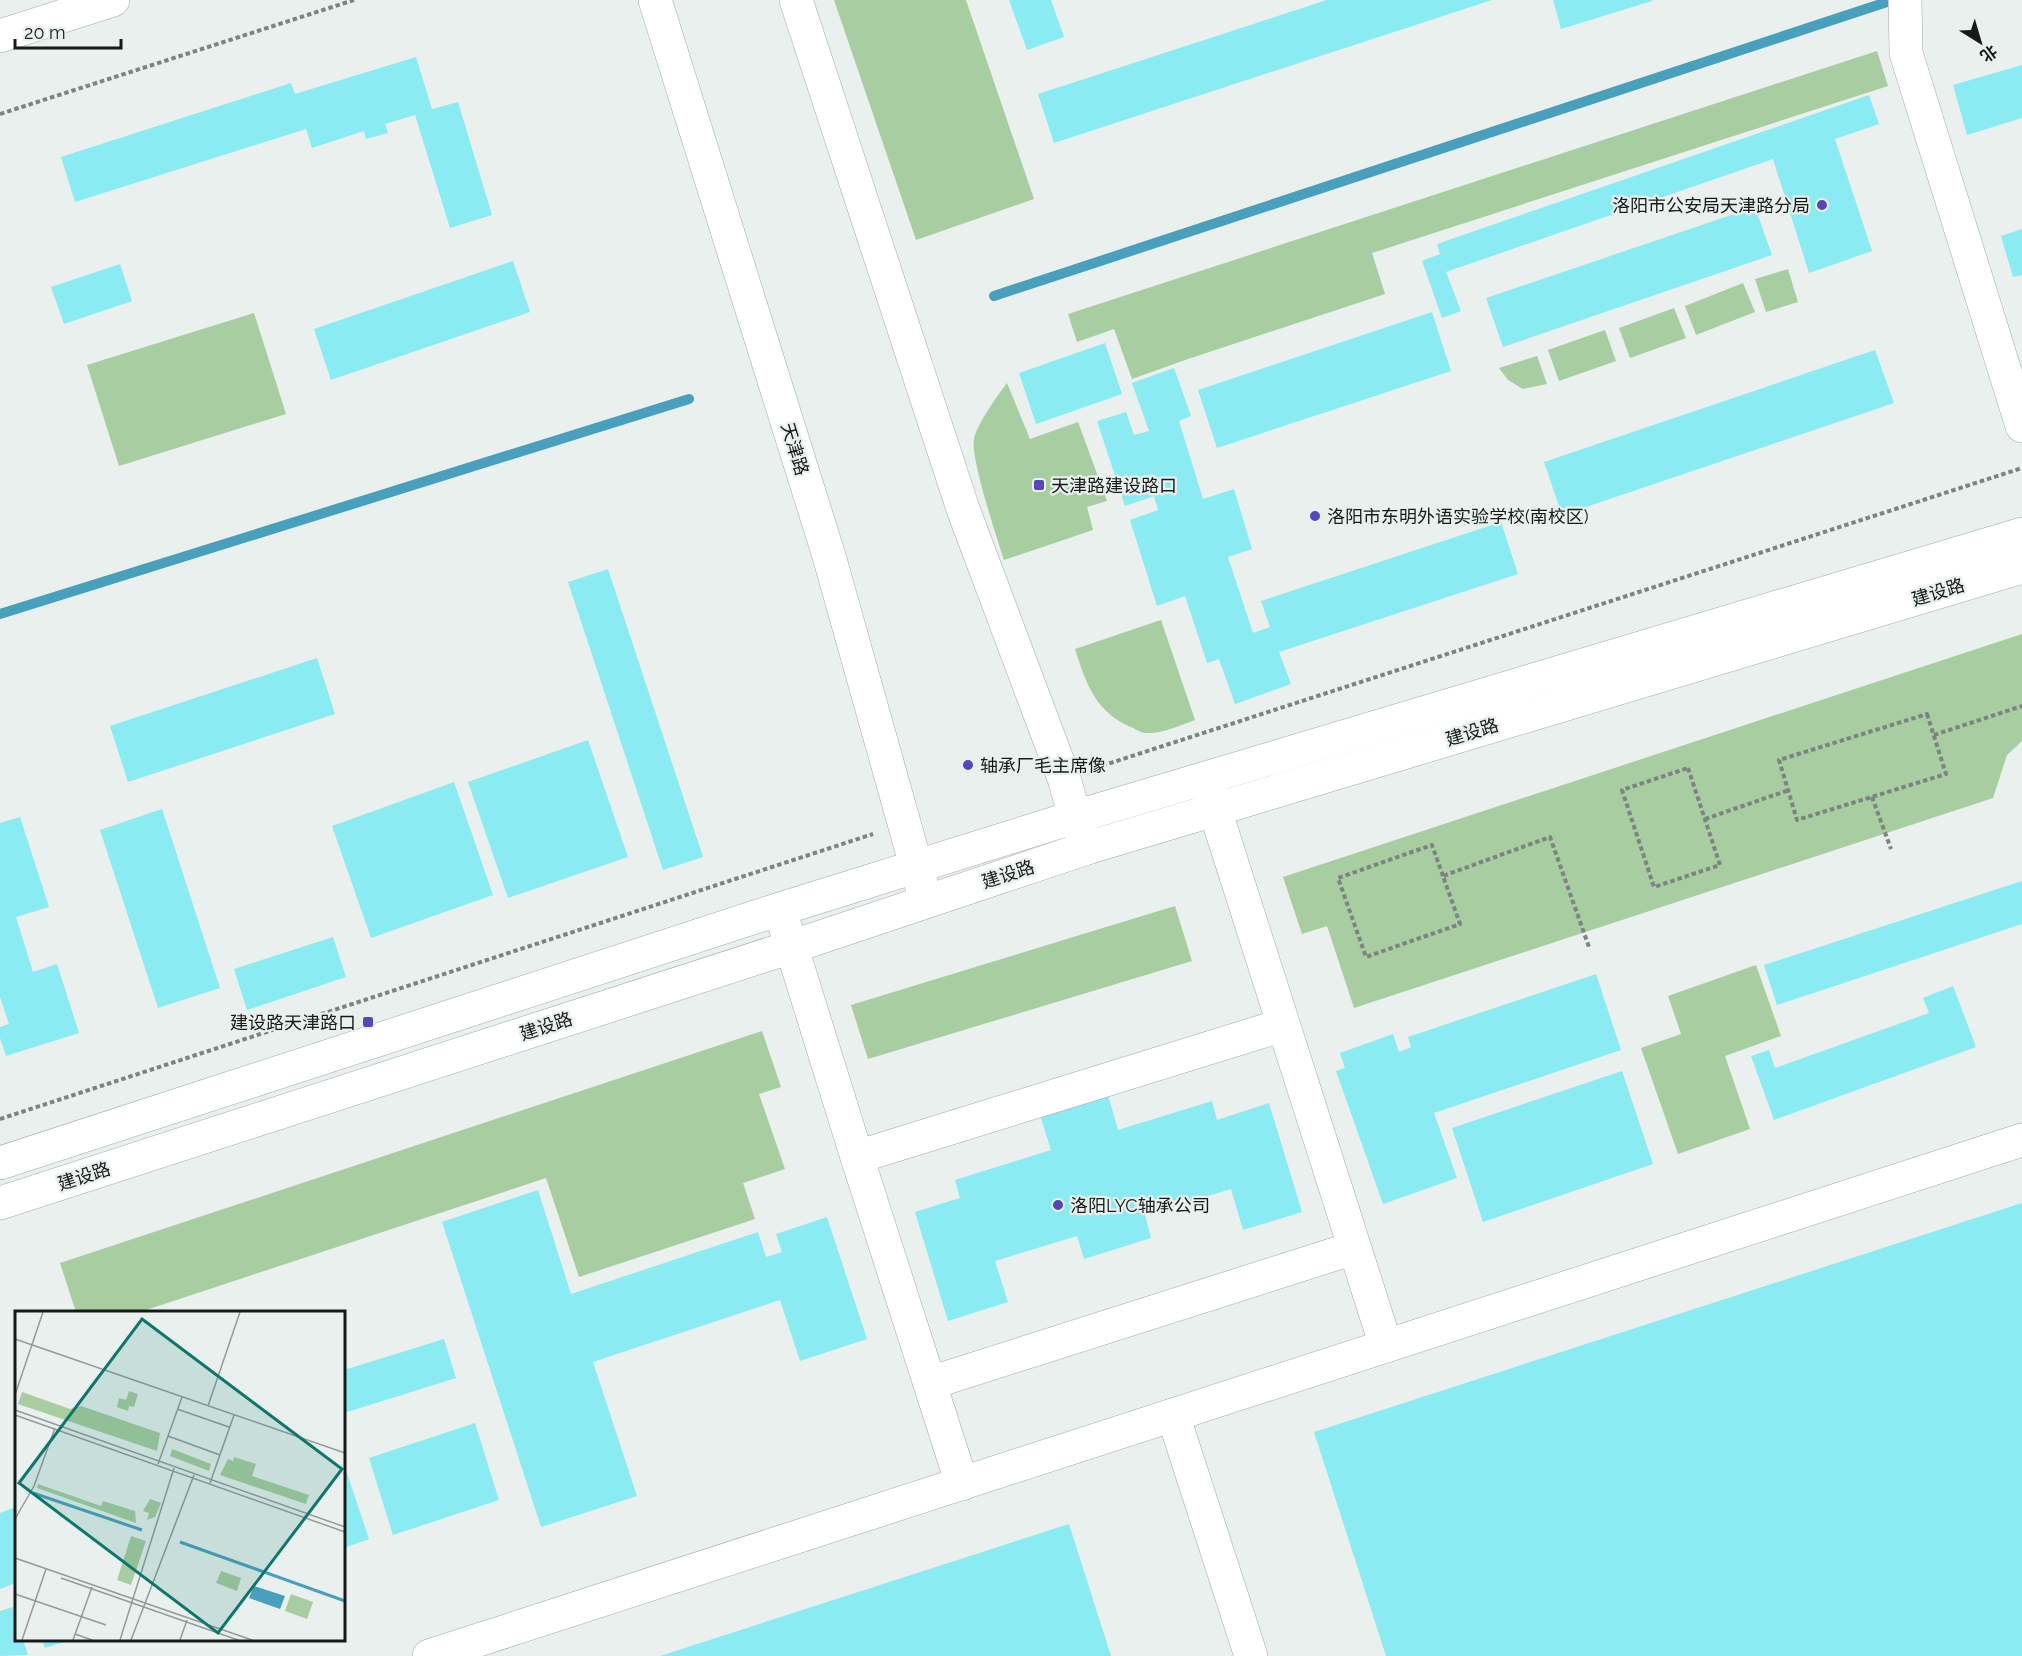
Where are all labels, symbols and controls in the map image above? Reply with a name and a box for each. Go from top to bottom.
scale bar [15,12,122,50]
north arrow [1950,12,2010,72]
text: 20 m [24,22,66,43]
text: 北 [1977,41,2001,66]
place label: 洛阳市公安局天津路分局 [1612,195,1810,216]
marker: 洛阳市公安局天津路分局 [1815,198,1829,212]
street label: 天津路 [777,420,813,478]
place label: 天津路建设路口 [1051,475,1177,496]
marker: 天津路建设路口 [1032,478,1046,492]
place label: 洛阳市东明外语实验学校(南校区) [1327,506,1589,527]
marker: 洛阳市东明外语实验学校(南校区) [1308,509,1322,523]
street label: 建设路 [1909,574,1967,610]
street label: 建设路 [1443,714,1501,750]
place label: 轴承厂毛主席像 [980,755,1106,776]
marker: 轴承厂毛主席像 [961,758,975,772]
street label: 建设路 [979,856,1037,892]
street label: 建设路 [517,1008,575,1044]
place label: 建设路天津路口 [230,1012,356,1033]
marker: 建设路天津路口 [361,1015,375,1029]
street label: 建设路 [55,1158,113,1194]
place label: 洛阳LYC轴承公司 [1070,1195,1210,1216]
marker: 洛阳LYC轴承公司 [1051,1198,1065,1212]
inset map [15,1311,345,1641]

